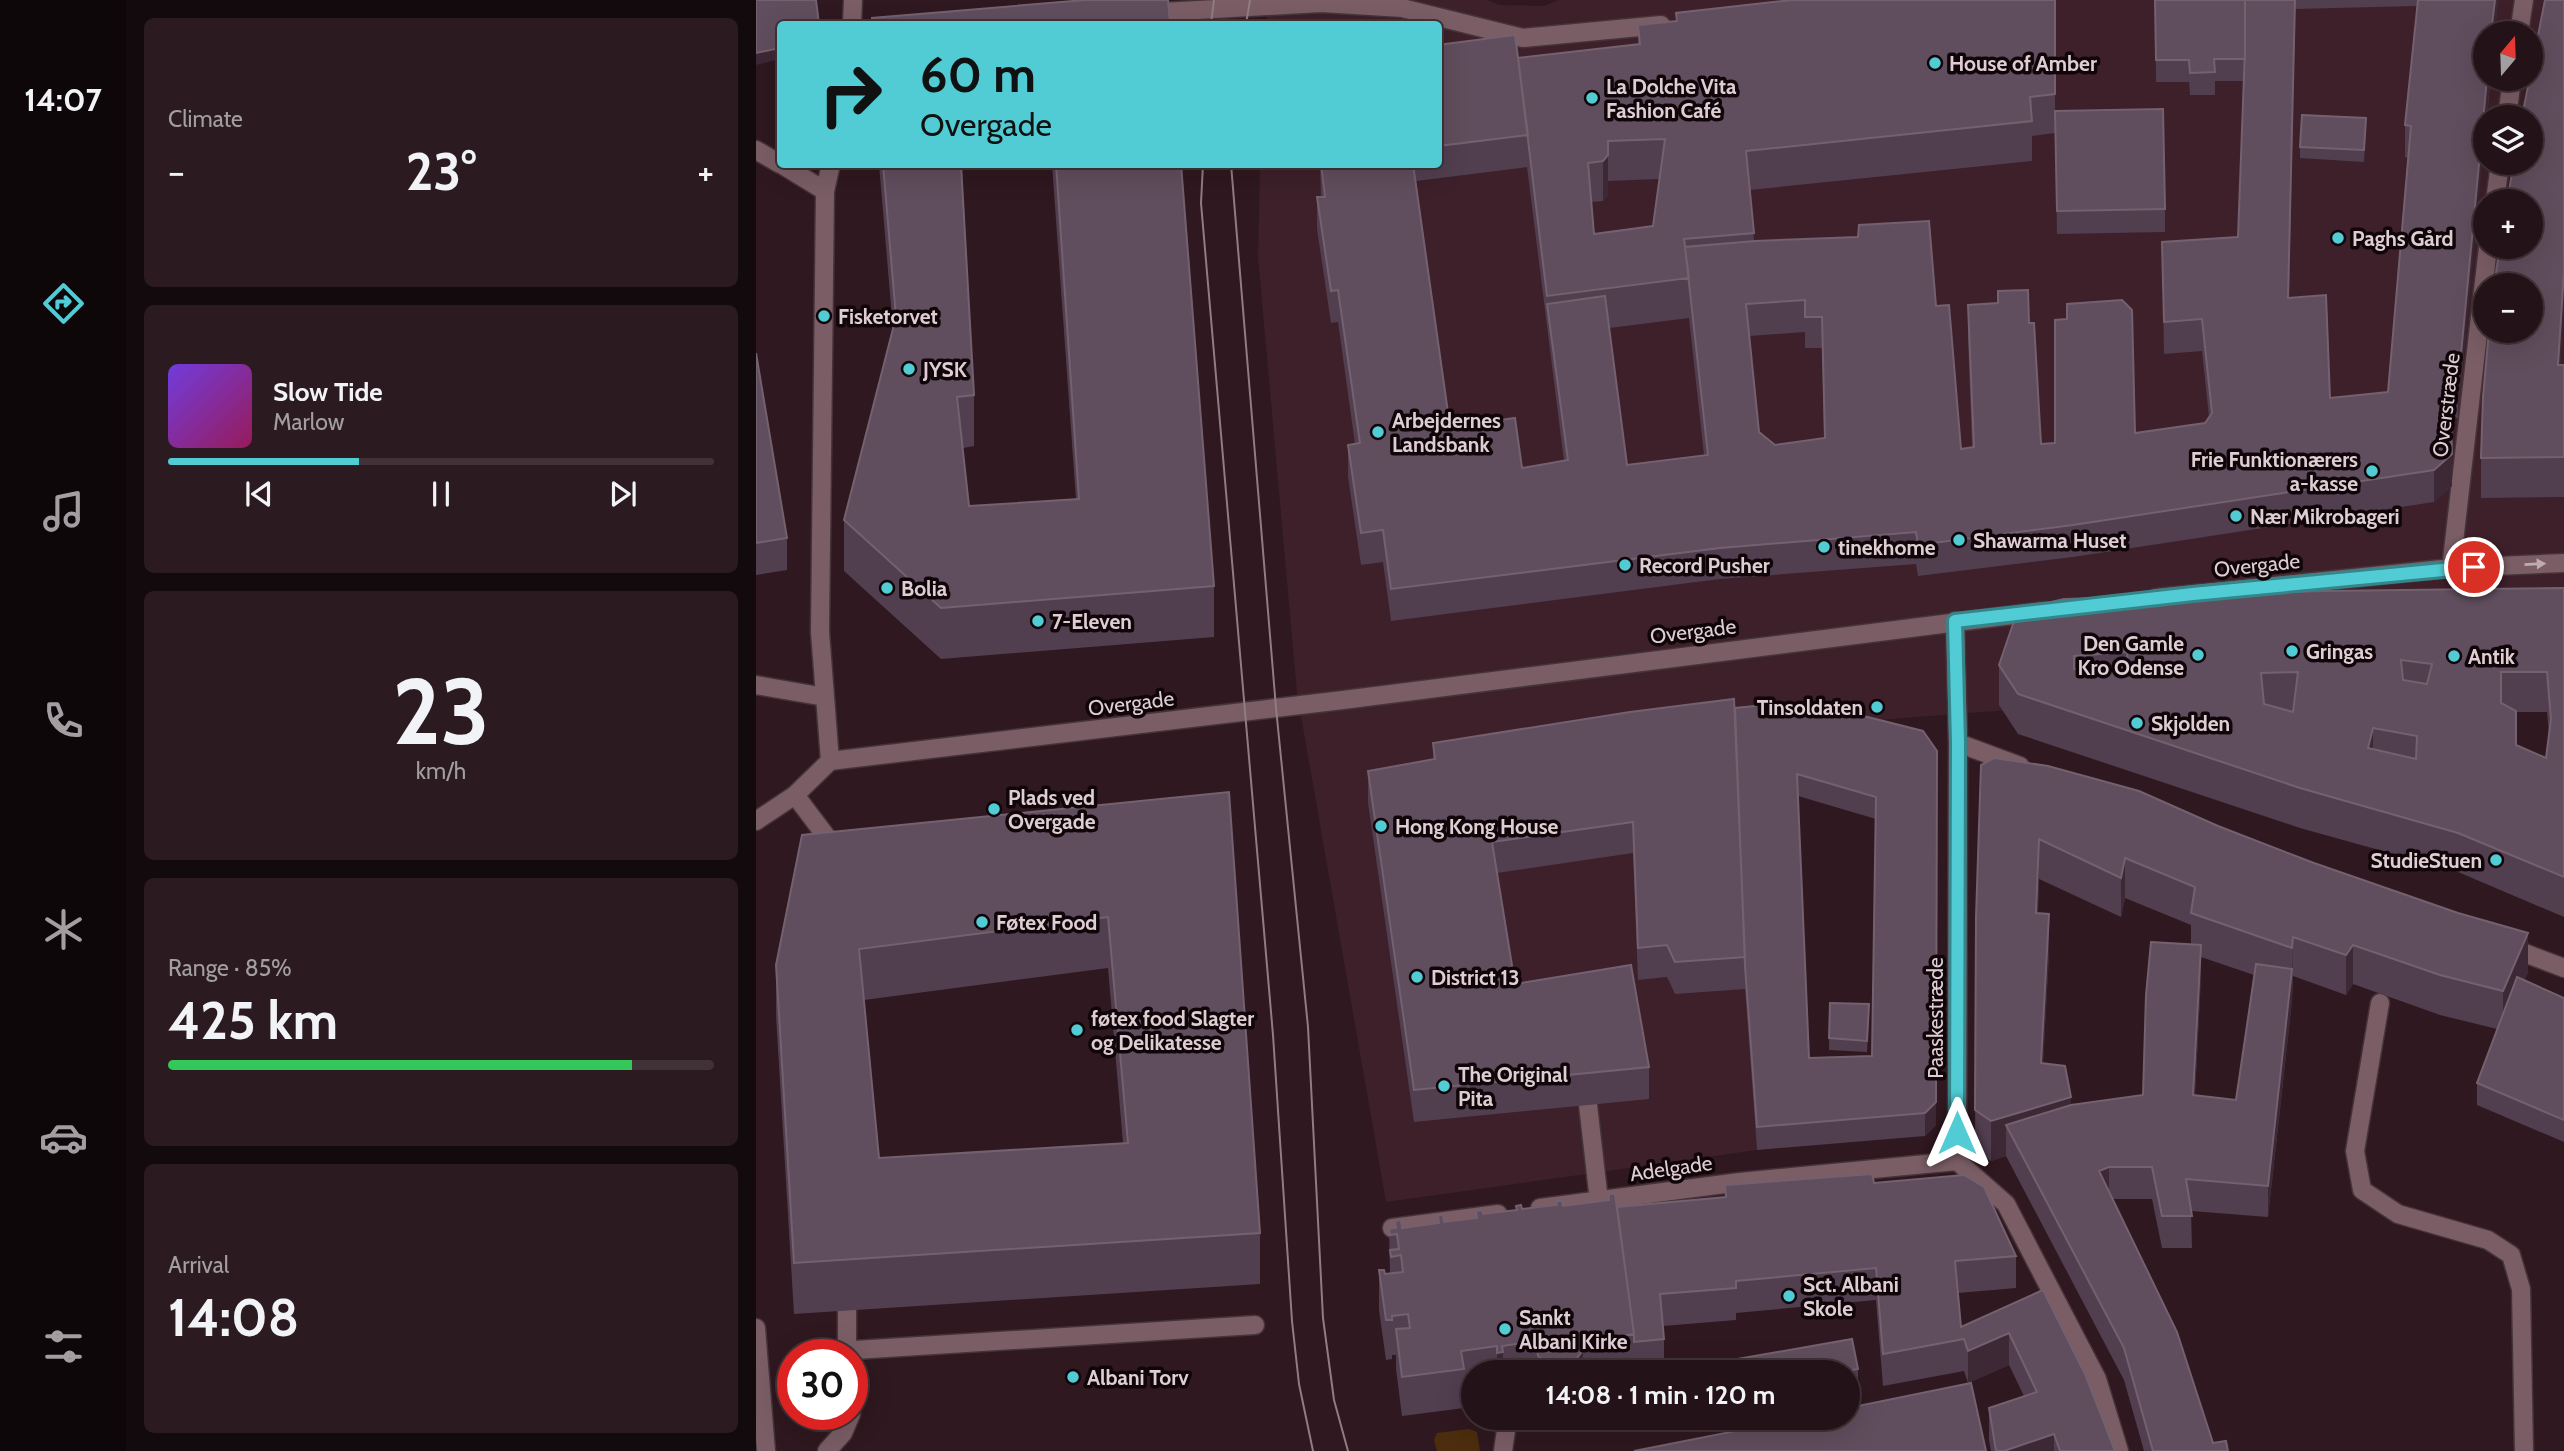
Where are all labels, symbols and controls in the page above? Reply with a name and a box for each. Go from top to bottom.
north arrow [2473,21,2543,91]
map controls [2473,21,2543,343]
text: 60 m [920,45,1036,104]
icon: right [805,49,896,140]
place label: House of Amber [1949,51,2097,76]
marker: House of Amber [1927,55,1943,71]
place label: La Dolche Vita Fashion Café [1606,74,1737,123]
text: 14:07 [24,80,102,119]
marker: La Dolche Vita Fashion Café [1584,90,1600,106]
text: Climate [168,105,243,133]
text: Overgade [920,105,1052,144]
button: layers [2473,105,2543,175]
text: 23° [406,140,476,203]
text: − [168,148,185,195]
text: + [697,148,714,195]
button: + [2473,189,2543,259]
place label: Paghs Gård [2352,226,2454,251]
marker: Paghs Gård [2330,230,2346,246]
button: − [2473,273,2543,343]
icon: directions [39,279,88,328]
place label: Fisketorvet [838,304,938,329]
marker: Fisketorvet [816,308,832,324]
street label: Overstræde [2427,351,2465,459]
place label: JYSK [922,357,968,382]
marker: JYSK [901,361,917,377]
text: Slow Tide [273,376,383,408]
text: Marlow [273,408,344,436]
place label: Arbejdernes Landsbank [1392,408,1501,457]
marker: Arbejdernes Landsbank [1370,424,1386,440]
place label: Frie Funktionærers a-kasse [2191,447,2358,496]
marker: Frie Funktionærers a-kasse [2364,463,2380,479]
icon: previous [240,475,278,513]
icon: pause [422,475,460,513]
icon: next [604,475,642,513]
icon: music [39,487,88,536]
place label: Nær Mikrobageri [2250,504,2400,529]
marker: Nær Mikrobageri [2228,508,2244,524]
place label: Shawarma Huset [1973,528,2126,553]
marker: Shawarma Huset [1951,532,1967,548]
place label: tinekhome [1838,535,1936,560]
pin [2444,537,2504,597]
marker: tinekhome [1816,539,1832,555]
street label: Overgade [2213,548,2302,582]
icon: arrive [2455,548,2493,586]
place label: Record Pusher [1639,553,1770,578]
marker: Record Pusher [1617,557,1633,573]
one-way arrow [2524,559,2546,570]
place label: Bolia [901,576,948,601]
marker: Bolia [879,580,895,596]
place label: 7-Eleven [1052,609,1132,634]
marker: 7-Eleven [1030,613,1046,629]
street label: Overgade [1649,613,1738,649]
place label: Den Gamle Kro Odense [2077,631,2184,680]
place label: Gringas [2306,639,2373,664]
marker: Gringas [2284,643,2300,659]
place label: Antik [2468,644,2516,669]
marker: Den Gamle Kro Odense [2190,647,2206,663]
marker: Antik [2446,648,2462,664]
text: 23 [392,656,490,767]
street label: Overgade [1087,685,1176,721]
place label: Tinsoldaten [1757,695,1863,720]
icon: phone [39,696,88,745]
marker: Tinsoldaten [1869,699,1885,715]
place label: Skjolden [2151,711,2230,736]
marker: Skjolden [2129,715,2145,731]
text: km/h [416,757,466,785]
place label: Plads ved Overgade [1008,785,1096,834]
marker: Plads ved Overgade [986,801,1002,817]
place label: Hong Kong House [1395,814,1559,839]
marker: Hong Kong House [1373,818,1389,834]
place label: StudieStuen [2371,848,2482,873]
marker: StudieStuen [2488,852,2504,868]
icon: climate [39,905,88,954]
place label: Føtex Food [996,910,1097,935]
marker: Føtex Food [974,914,990,930]
text: Range · 85% [168,954,292,982]
street label: Paaskestræde [1923,957,1948,1079]
place label: District 13 [1431,965,1520,990]
marker: District 13 [1409,969,1425,985]
text: 425 km [168,989,338,1052]
place label: føtex food Slagter og Delikatesse [1091,1006,1254,1055]
marker: føtex food Slagter og Delikatesse [1069,1022,1085,1038]
place label: The Original Pita [1458,1062,1569,1111]
marker: The Original Pita [1436,1078,1452,1094]
position arrow [1920,1096,1994,1170]
icon: car [39,1113,88,1162]
street label: Adelgade [1628,1150,1714,1186]
text: Arrival [168,1251,229,1279]
place label: Sct. Albani Skole [1803,1272,1899,1321]
text: 14:08 [168,1286,299,1349]
marker: Sct. Albani Skole [1781,1288,1797,1304]
place label: Sankt Albani Kirke [1519,1305,1628,1354]
marker: Sankt Albani Kirke [1497,1321,1513,1337]
icon: filters [39,1322,88,1371]
speed limit sign: 30 [777,1339,868,1430]
place label: Albani Torv [1087,1365,1189,1390]
marker: Albani Torv [1065,1369,1081,1385]
text: 14:08 · 1 min · 120 m [1546,1379,1775,1411]

